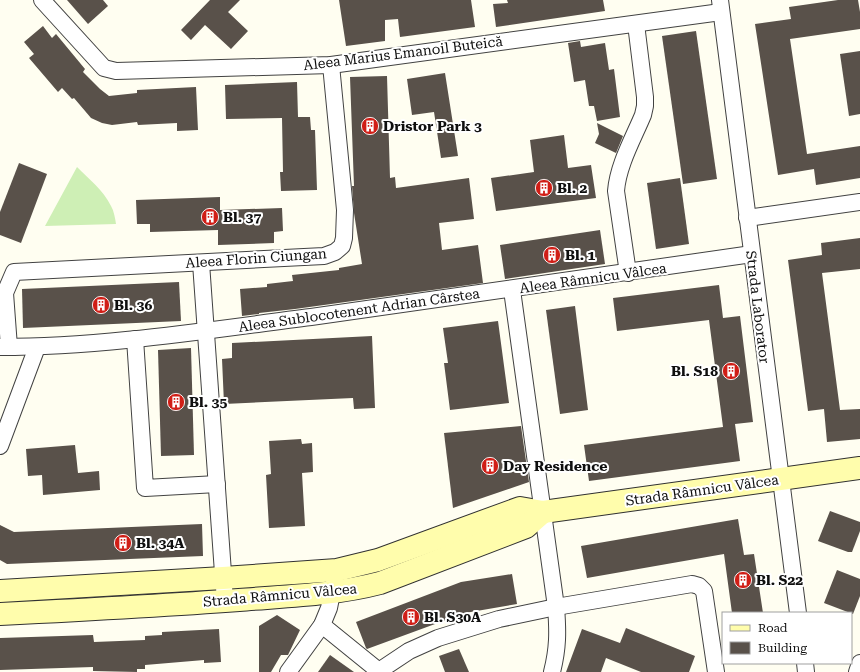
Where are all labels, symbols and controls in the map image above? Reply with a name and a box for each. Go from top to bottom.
street label: Aleea Marius Emanoil Buteică [302,33,504,73]
building icon: Dristor Park 3 [360,116,380,136]
place label: Dristor Park 3 [383,118,482,134]
building icon: Bl. 2 [534,178,554,198]
place label: Bl. 2 [557,180,588,196]
building icon: Bl. 37 [200,207,220,227]
place label: Bl. 37 [223,209,261,225]
street label: Aleea Florin Ciungan [185,245,327,271]
building icon: Bl. 1 [542,245,562,265]
place label: Bl. 1 [565,247,596,263]
street label: Strada Laborator [743,250,773,365]
street label: Aleea Râmnicu Vâlcea [519,260,668,296]
street label: Aleea Sublocotenent Adrian Cârstea [237,285,481,335]
building icon: Bl. 36 [91,295,111,315]
place label: Bl. 36 [114,297,152,313]
building icon: Bl. S18 [721,361,741,381]
place label: Bl. S18 [671,363,718,379]
building icon: Bl. 35 [166,392,186,412]
place label: Bl. 35 [189,394,227,410]
building icon: Day Residence [480,456,500,476]
place label: Day Residence [503,458,608,474]
street label: Strada Râmnicu Vâlcea [624,471,780,509]
building icon: Bl. 34A [113,533,133,553]
place label: Bl. 34A [136,535,184,551]
building icon: Bl. S22 [733,570,753,590]
place label: Bl. S22 [756,572,803,588]
street label: Strada Râmnicu Vâlcea [202,580,358,610]
building icon: Bl. S30A [401,607,421,627]
place label: Bl. S30A [424,609,481,625]
legend [722,612,852,664]
text: Road [758,621,788,635]
text: Building [758,641,807,655]

